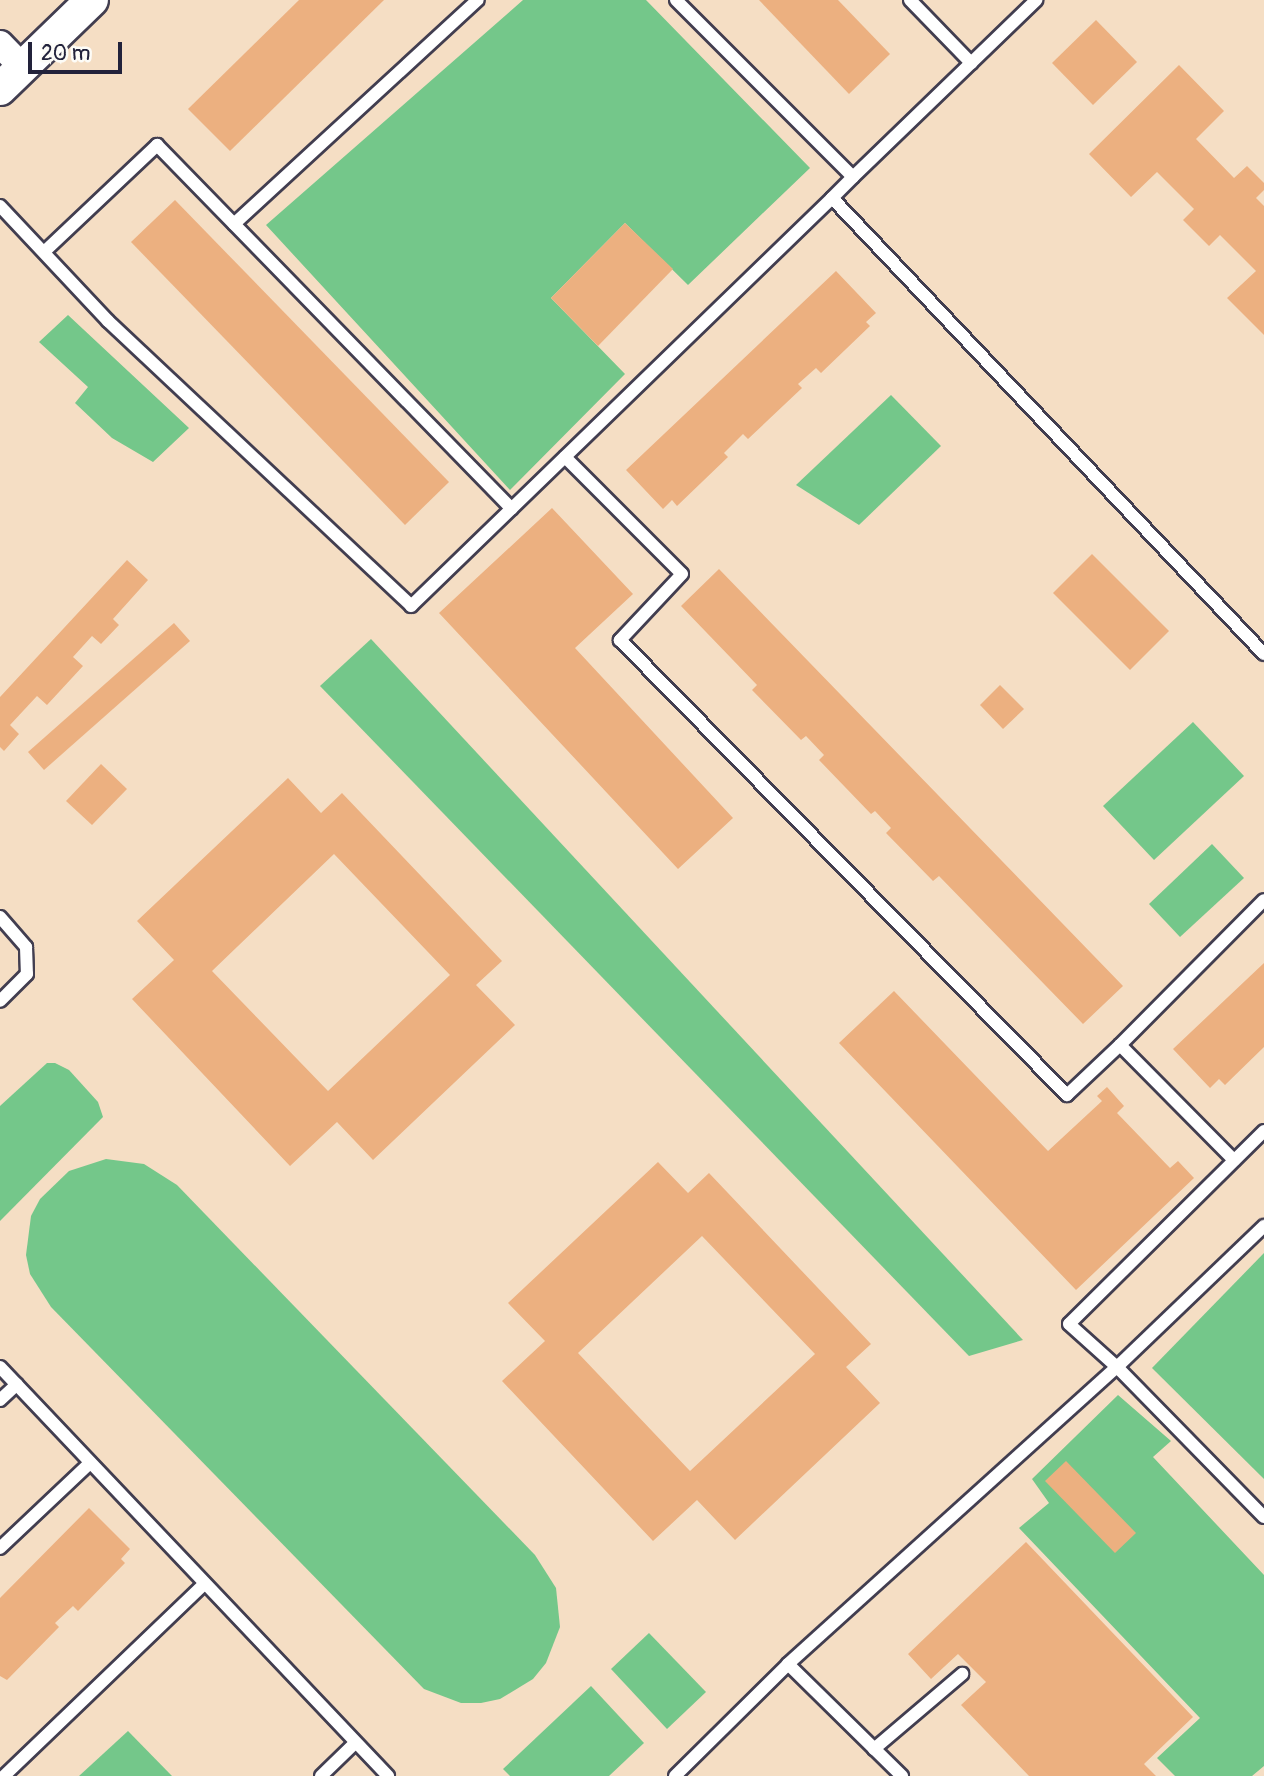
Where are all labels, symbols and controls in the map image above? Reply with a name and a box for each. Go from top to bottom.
scale bar [32,28,126,72]
text: 20 m [41,40,90,67]

